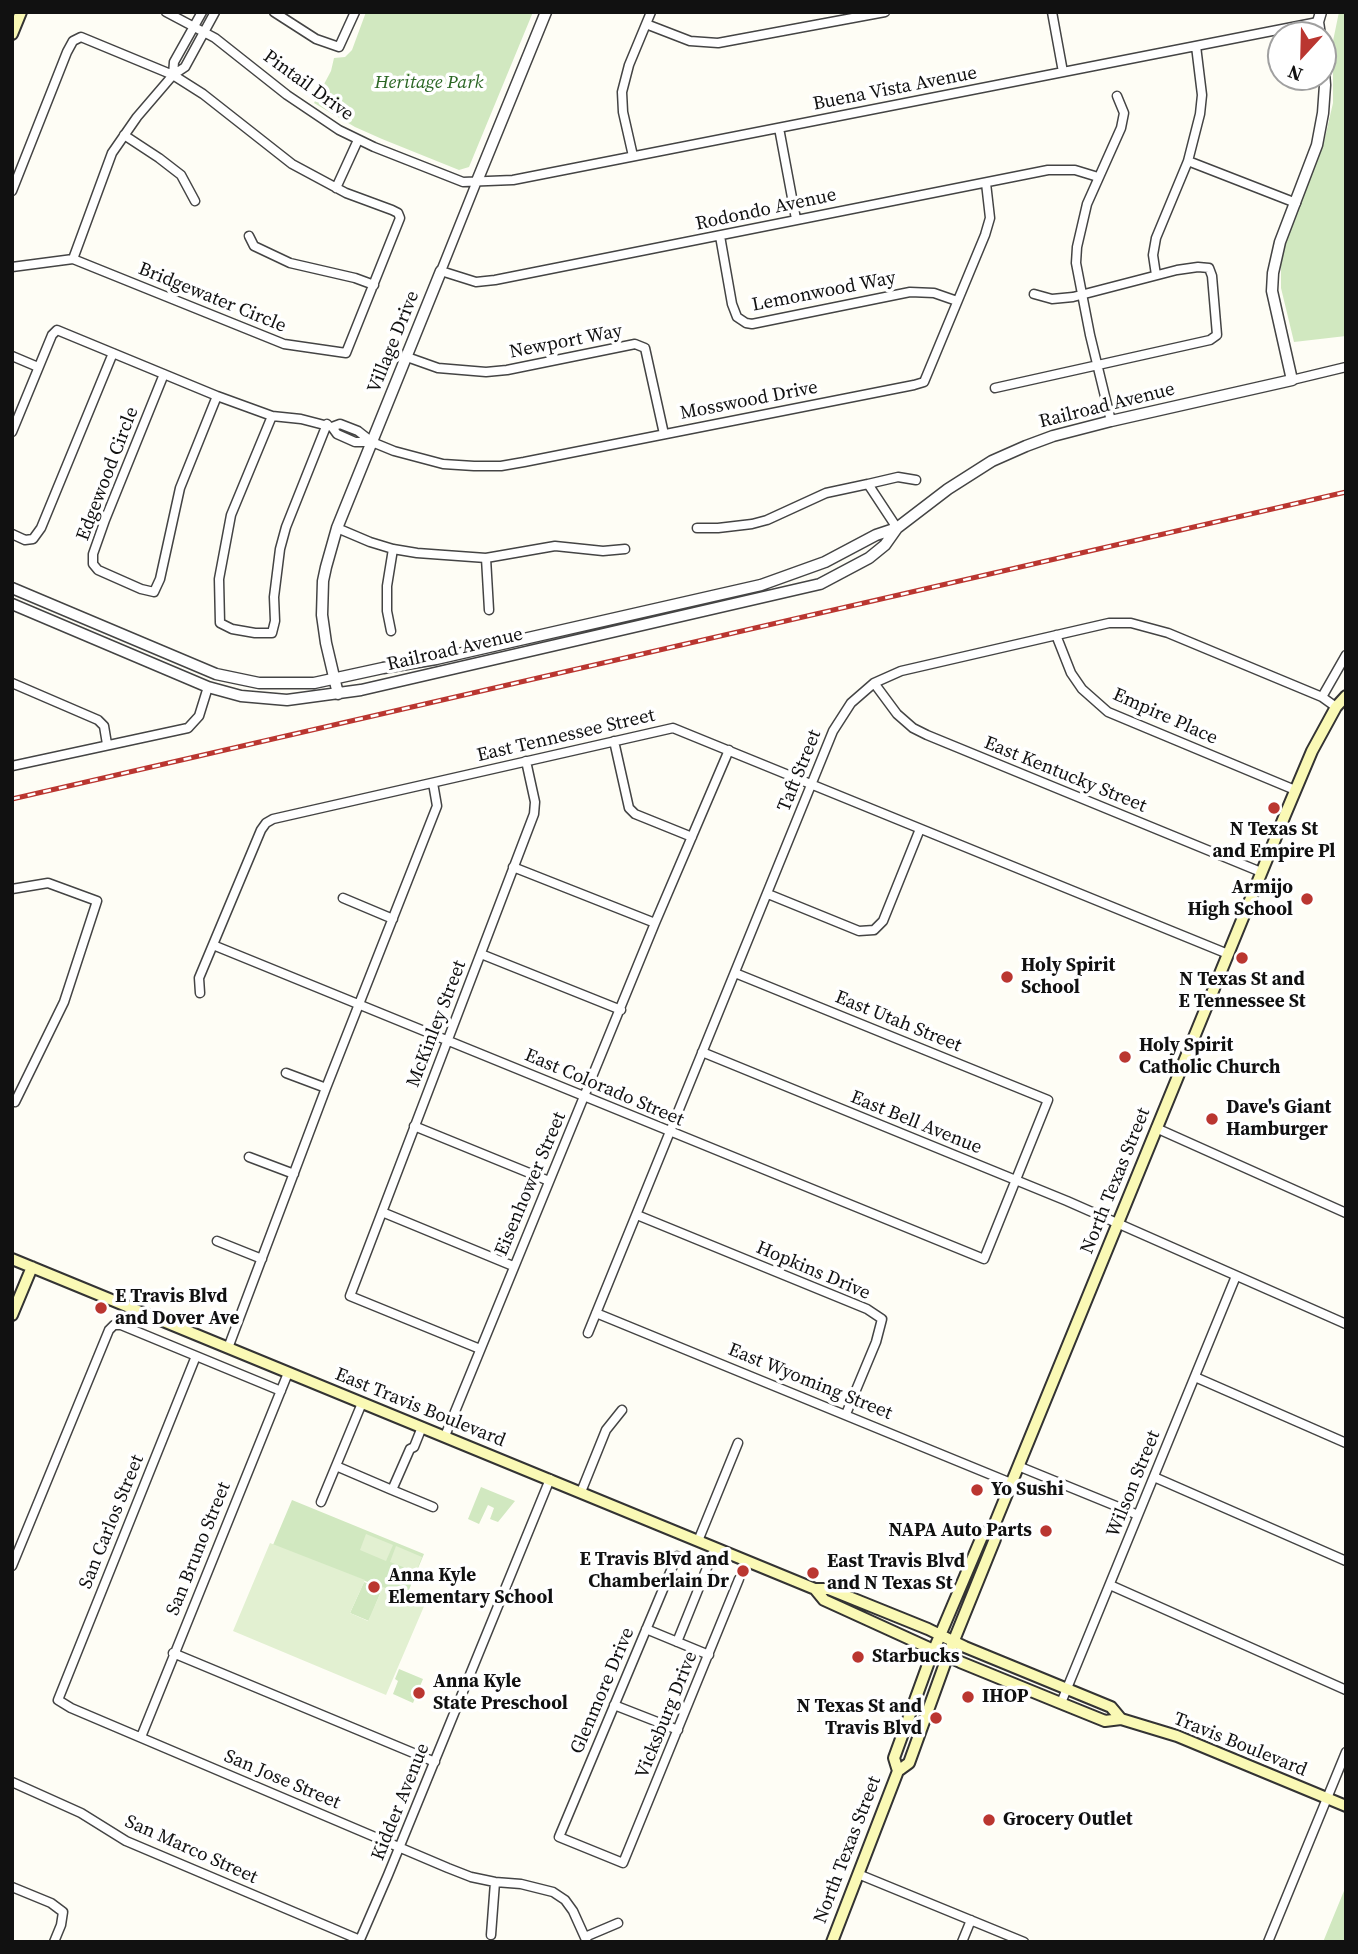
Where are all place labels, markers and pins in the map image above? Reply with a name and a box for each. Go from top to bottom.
marker: N Texas St and Empire Pl [1266,800,1282,816]
place label: N Texas St and Empire Pl [1213,819,1335,863]
place label: Armijo High School [1187,877,1293,921]
marker: Armijo High School [1299,891,1315,907]
marker: N Texas St and E Tennessee St [1234,950,1250,966]
place label: Holy Spirit School [1021,955,1115,999]
marker: Holy Spirit School [999,969,1015,985]
place label: N Texas St and E Tennessee St [1178,969,1306,1013]
place label: Holy Spirit Catholic Church [1139,1035,1281,1079]
marker: Holy Spirit Catholic Church [1117,1049,1133,1065]
place label: Dave's Giant Hamburger [1226,1097,1331,1141]
marker: Dave's Giant Hamburger [1204,1111,1220,1127]
place label: E Travis Blvd and Dover Ave [115,1286,239,1330]
marker: E Travis Blvd and Dover Ave [93,1300,109,1316]
place label: Yo Sushi [991,1479,1064,1501]
marker: Yo Sushi [969,1482,985,1498]
place label: NAPA Auto Parts [888,1520,1032,1542]
marker: NAPA Auto Parts [1038,1523,1054,1539]
place label: E Travis Blvd and Chamberlain Dr [579,1549,729,1593]
place label: East Travis Blvd and N Texas St [827,1551,965,1595]
marker: E Travis Blvd and Chamberlain Dr [735,1563,751,1579]
place label: Anna Kyle Elementary School [388,1565,553,1609]
marker: East Travis Blvd and N Texas St [805,1565,821,1581]
marker: Anna Kyle Elementary School [366,1579,382,1595]
place label: Starbucks [872,1646,960,1668]
marker: Starbucks [850,1649,866,1665]
place label: Anna Kyle State Preschool [433,1671,568,1715]
marker: Anna Kyle State Preschool [411,1685,427,1701]
place label: IHOP [982,1686,1028,1708]
marker: IHOP [960,1689,976,1705]
place label: N Texas St and Travis Blvd [797,1696,922,1740]
marker: N Texas St and Travis Blvd [928,1710,944,1726]
place label: Grocery Outlet [1003,1809,1133,1831]
marker: Grocery Outlet [981,1812,997,1828]

